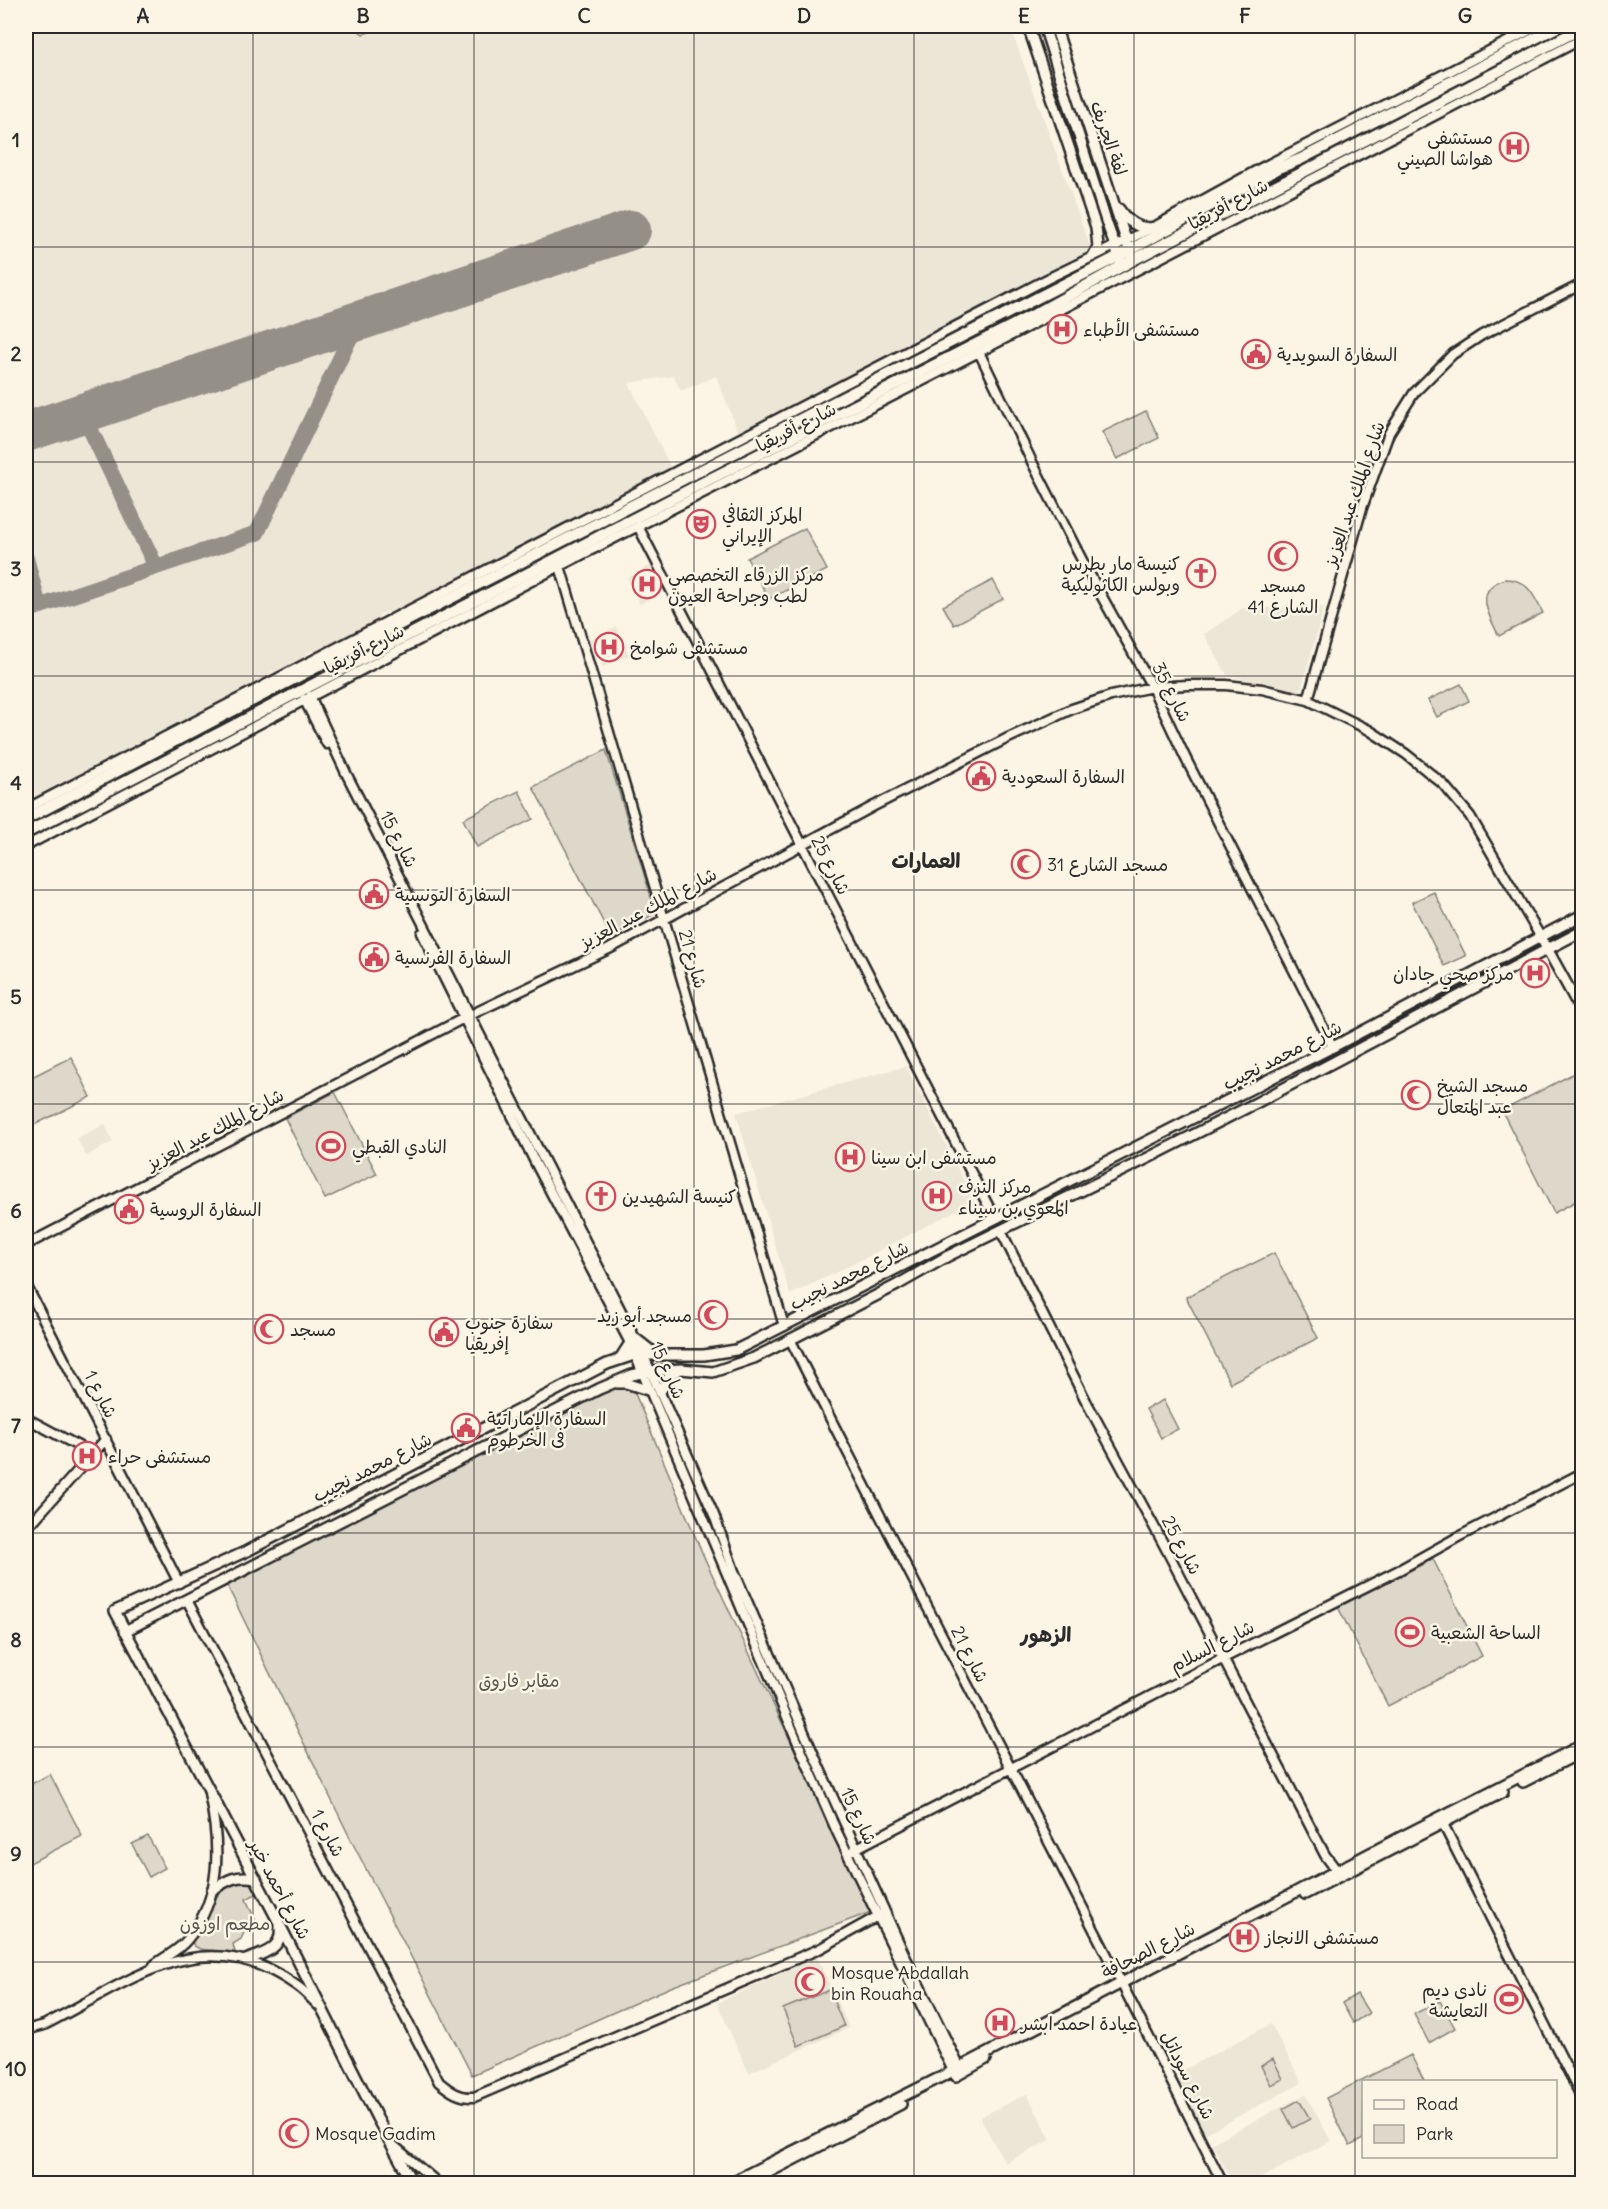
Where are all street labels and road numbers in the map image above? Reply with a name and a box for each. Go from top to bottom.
street label: لفة الجريف [1086,98,1132,178]
street label: شارع أفريقيا [1184,173,1272,235]
street label: شارع أفريقيا [752,397,840,458]
street label: شارع الملك عبد العزيز [1318,418,1391,572]
street label: شارع أفريقيا [320,619,408,680]
street label: شارع 35 [1146,658,1197,726]
street label: شارع 15 [374,807,423,872]
street label: شارع 25 [805,832,856,899]
street label: شارع الملك عبد العزيز [573,862,721,956]
street label: شارع 21 [673,927,712,991]
street label: شارع محمد نجيب [1219,1015,1346,1096]
street label: شارع الملك عبد العزيز [140,1083,288,1177]
street label: شارع محمد نجيب [786,1235,913,1316]
street label: شارع 15 [644,1338,691,1403]
street label: شارع 1 [78,1366,123,1422]
street label: شارع محمد نجيب [309,1427,436,1508]
street label: شارع 25 [1156,1512,1207,1579]
street label: شارع السلام [1166,1615,1259,1680]
street label: شارع 21 [945,1622,994,1687]
street label: شارع 15 [835,1784,882,1849]
street label: شارع 1 [305,1805,350,1861]
street label: شارع أحمد خير [242,1833,316,1944]
street label: شارع الصحافة [1097,1917,1199,1984]
street label: شارع سوداتل [1155,2027,1220,2124]

